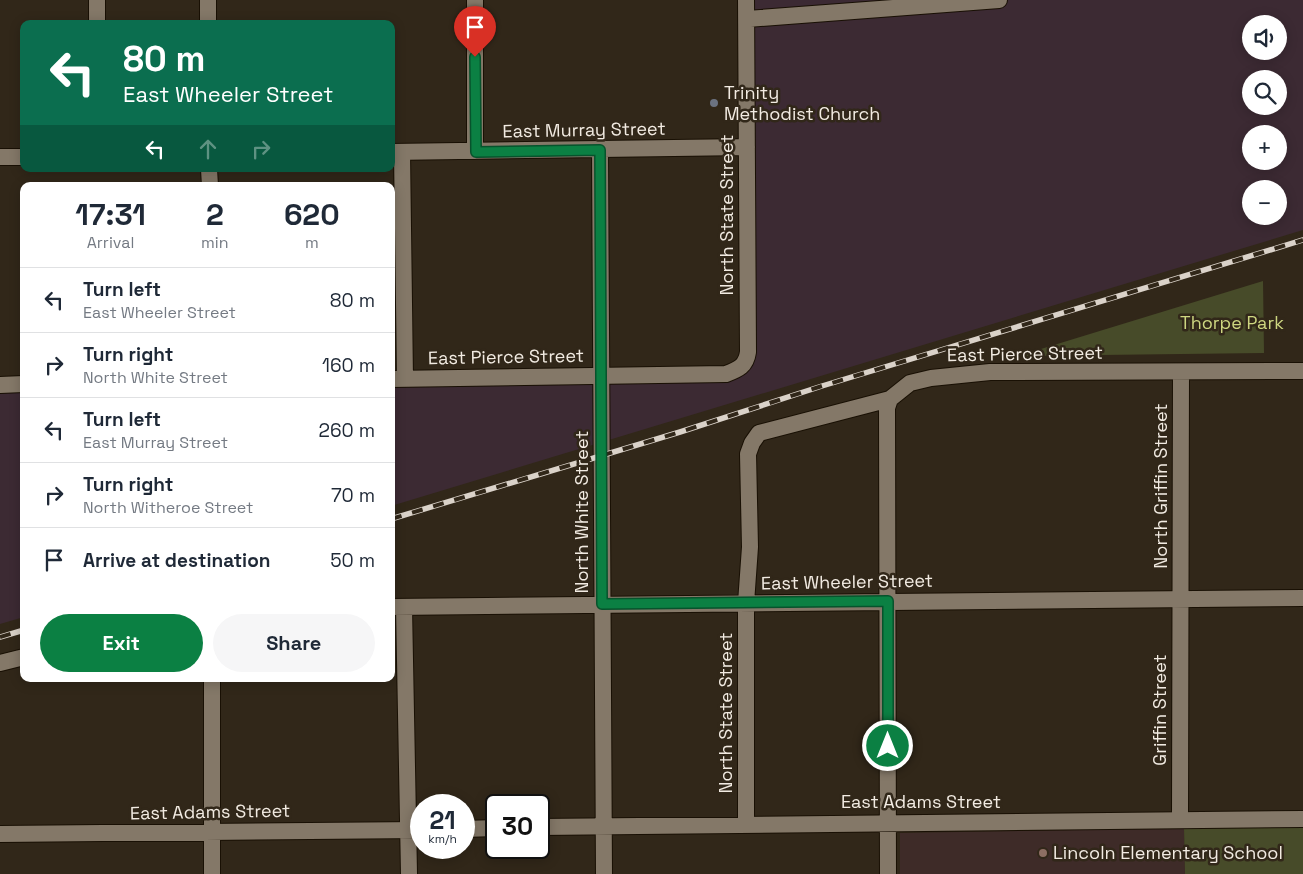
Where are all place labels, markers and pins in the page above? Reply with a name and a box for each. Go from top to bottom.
pin [454,6,496,57]
place label: Trinity Methodist Church [724,81,880,125]
marker: Trinity Methodist Church [708,97,720,109]
place label: Lincoln Elementary School [1053,841,1283,864]
marker: Lincoln Elementary School [1037,847,1049,859]

